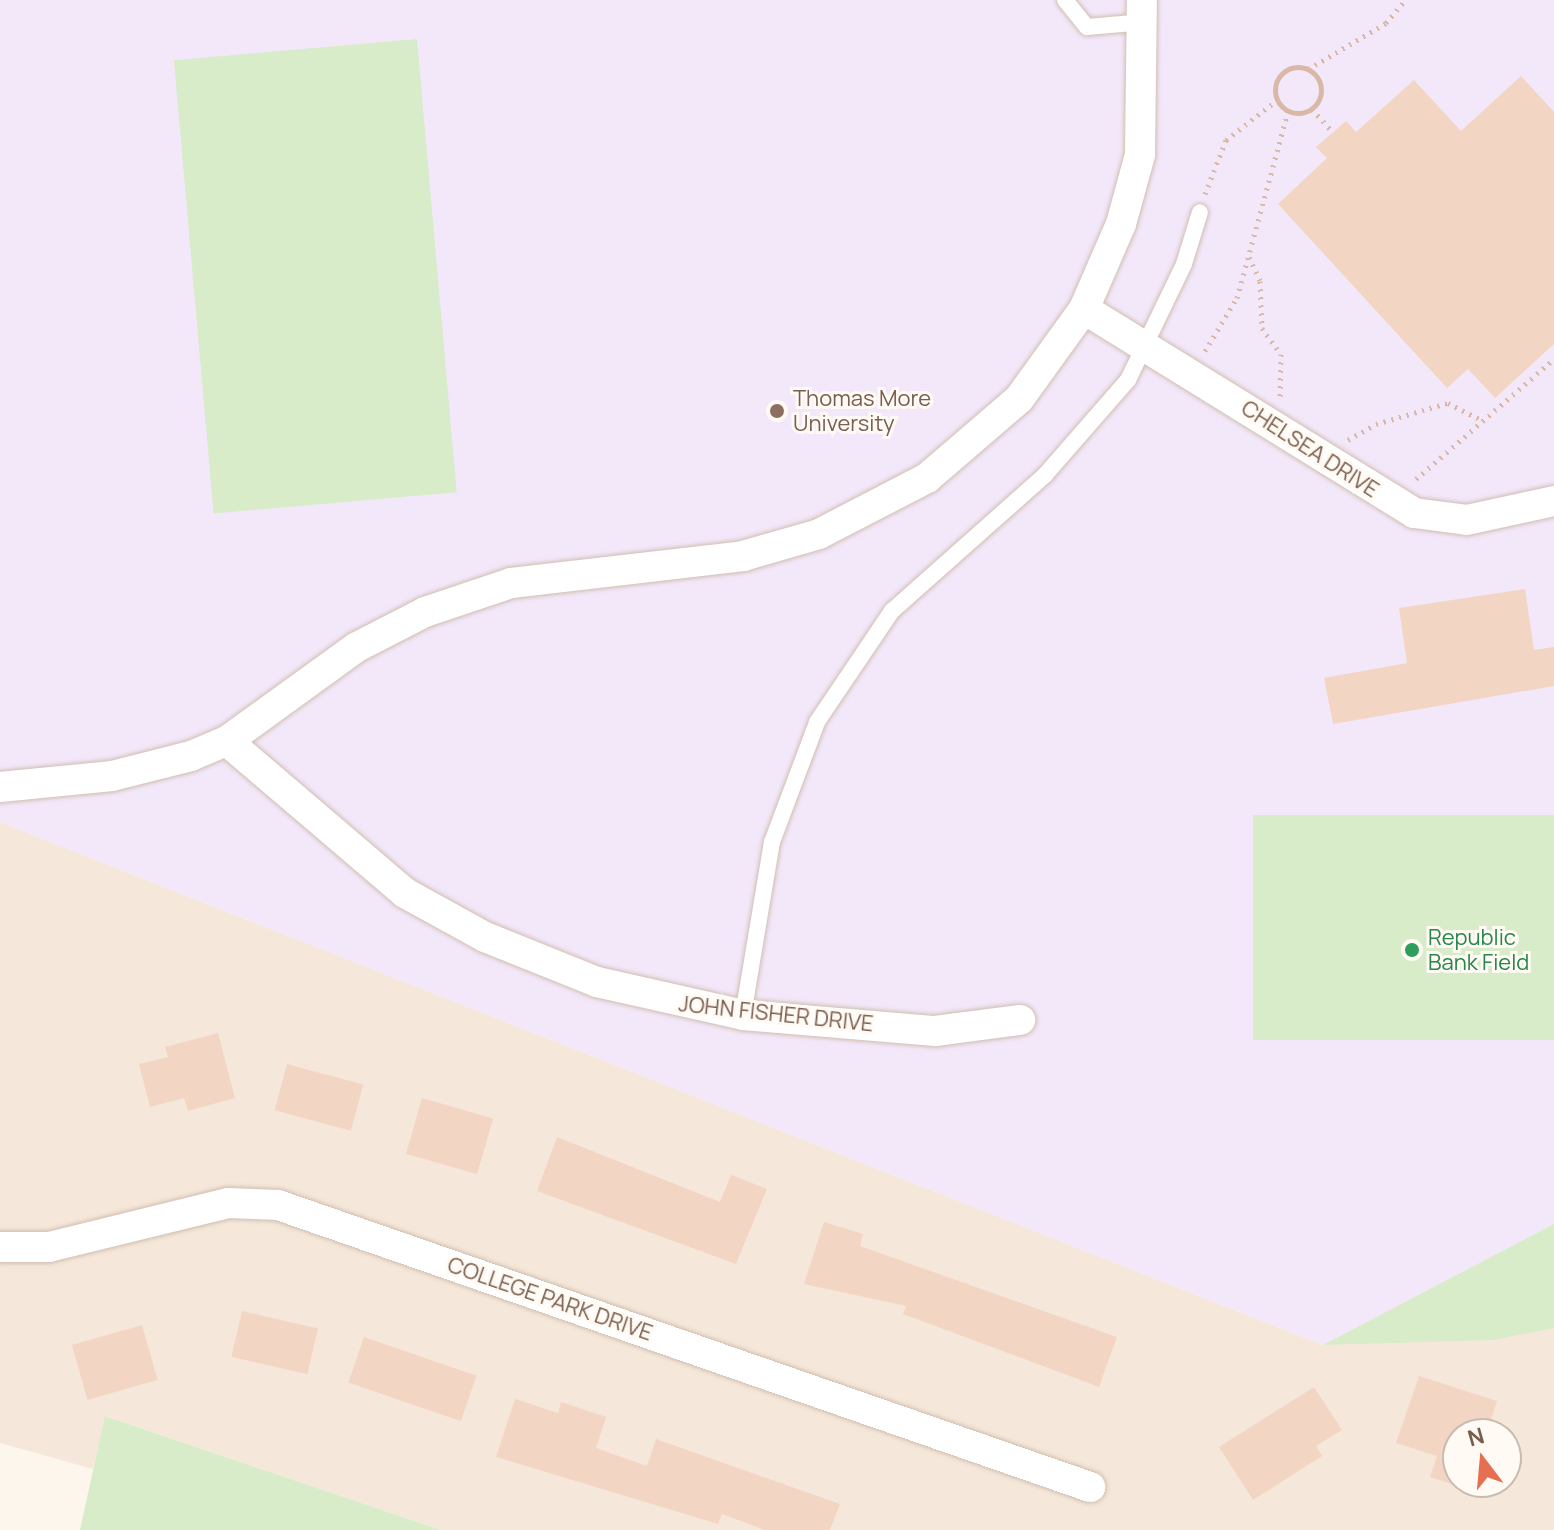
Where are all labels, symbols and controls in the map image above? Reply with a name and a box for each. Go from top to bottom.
place label: Thomas More University [793,385,931,436]
street label: CHELSEA DRIVE [1236,395,1384,503]
marker: Thomas More University [768,402,786,420]
place label: Republic Bank Field [1428,924,1529,976]
marker: Republic Bank Field [1403,941,1421,959]
street label: JOHN FISHER DRIVE [677,991,875,1037]
street label: COLLEGE PARK DRIVE [444,1251,656,1347]
north arrow [1442,1418,1522,1498]
text: N [1464,1420,1488,1453]

